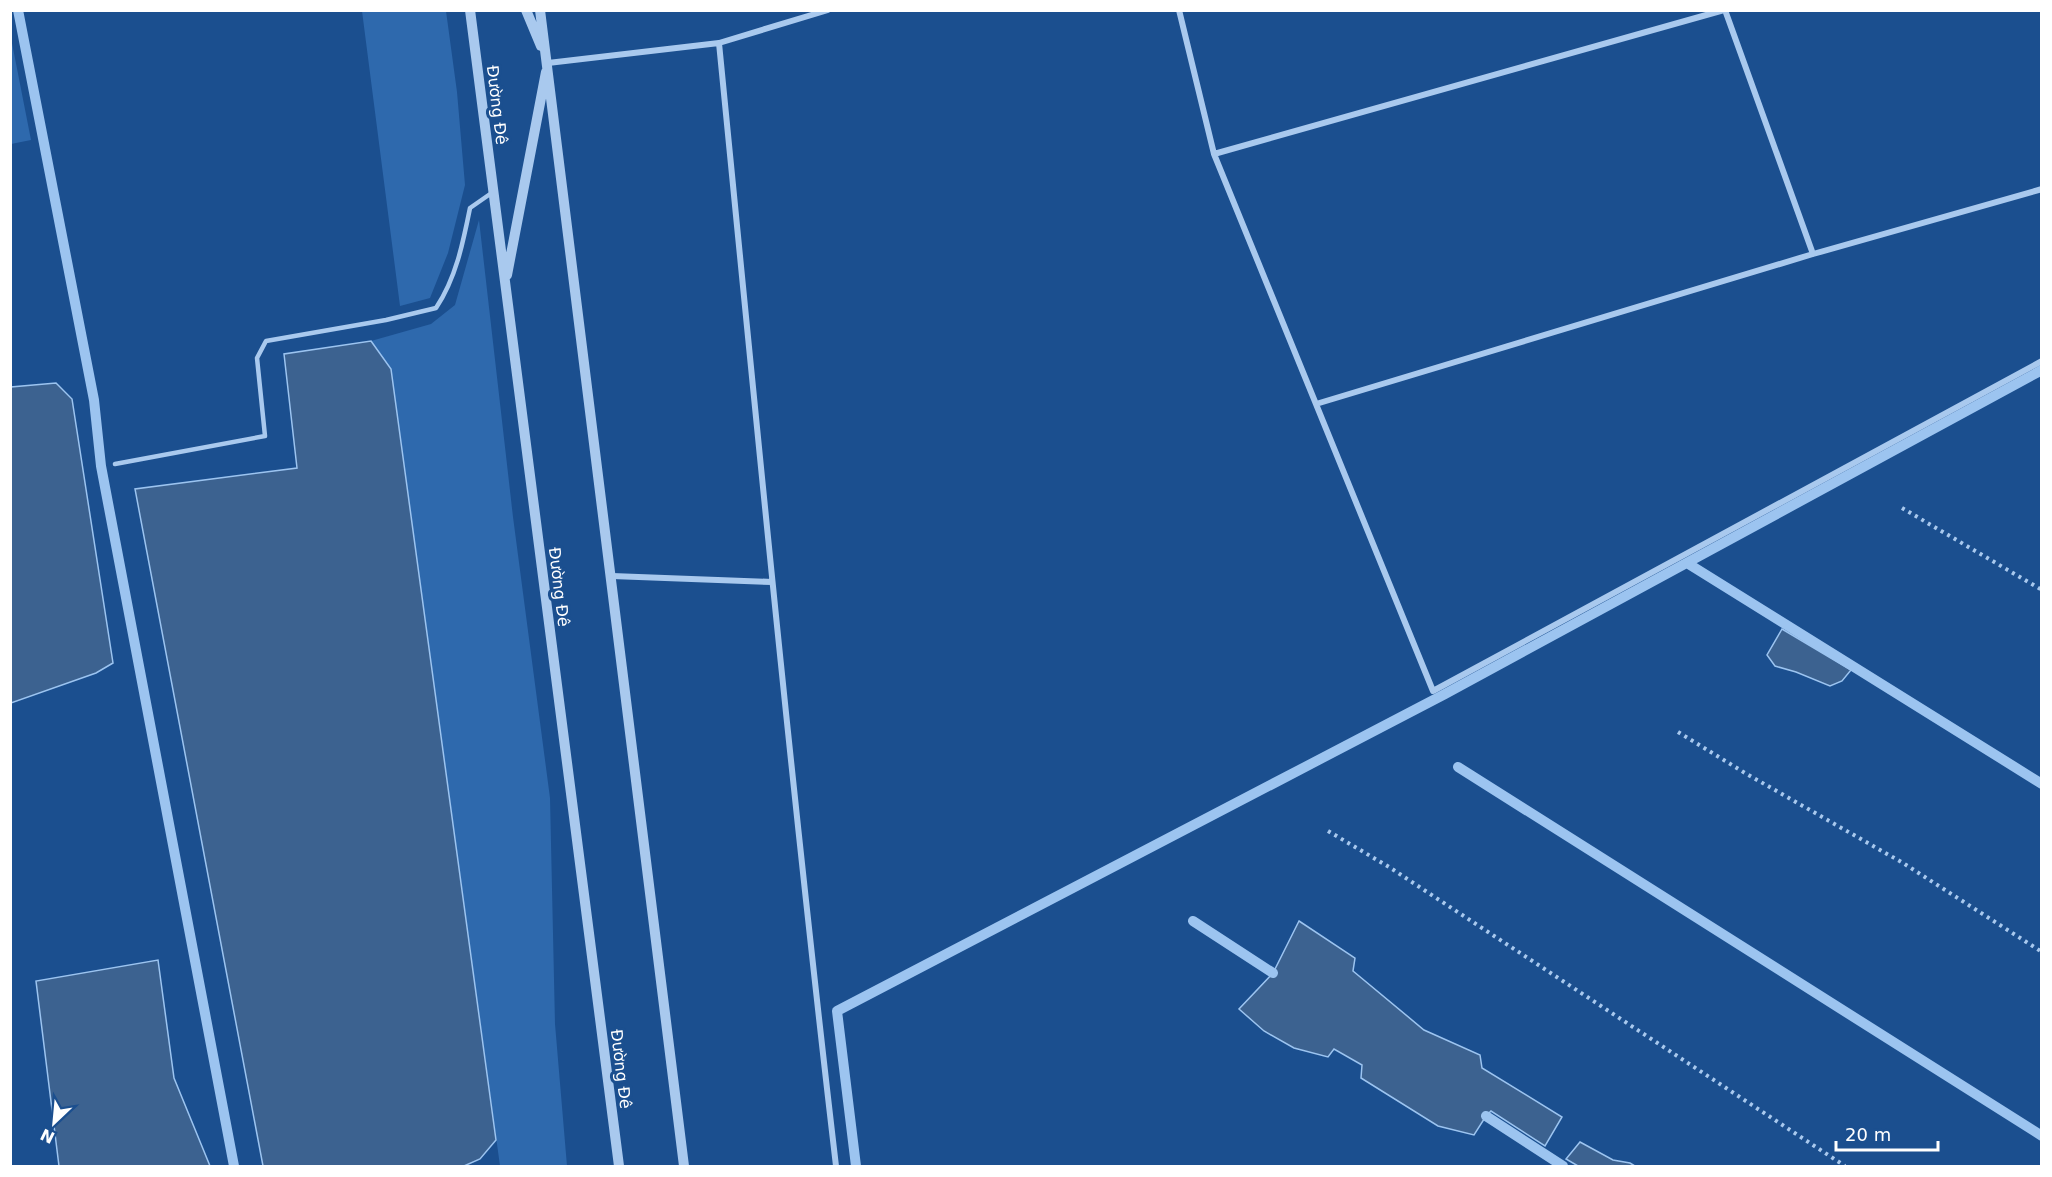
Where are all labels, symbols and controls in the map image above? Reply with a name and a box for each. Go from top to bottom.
street label: Đường Đê [483,64,511,146]
street label: Đường Đê [545,546,573,628]
street label: Đường Đê [607,1028,635,1110]
north arrow [24,1093,84,1153]
scale bar [1836,1114,1938,1152]
text: 20 m [1845,1124,1891,1145]
text: N [37,1125,58,1148]

